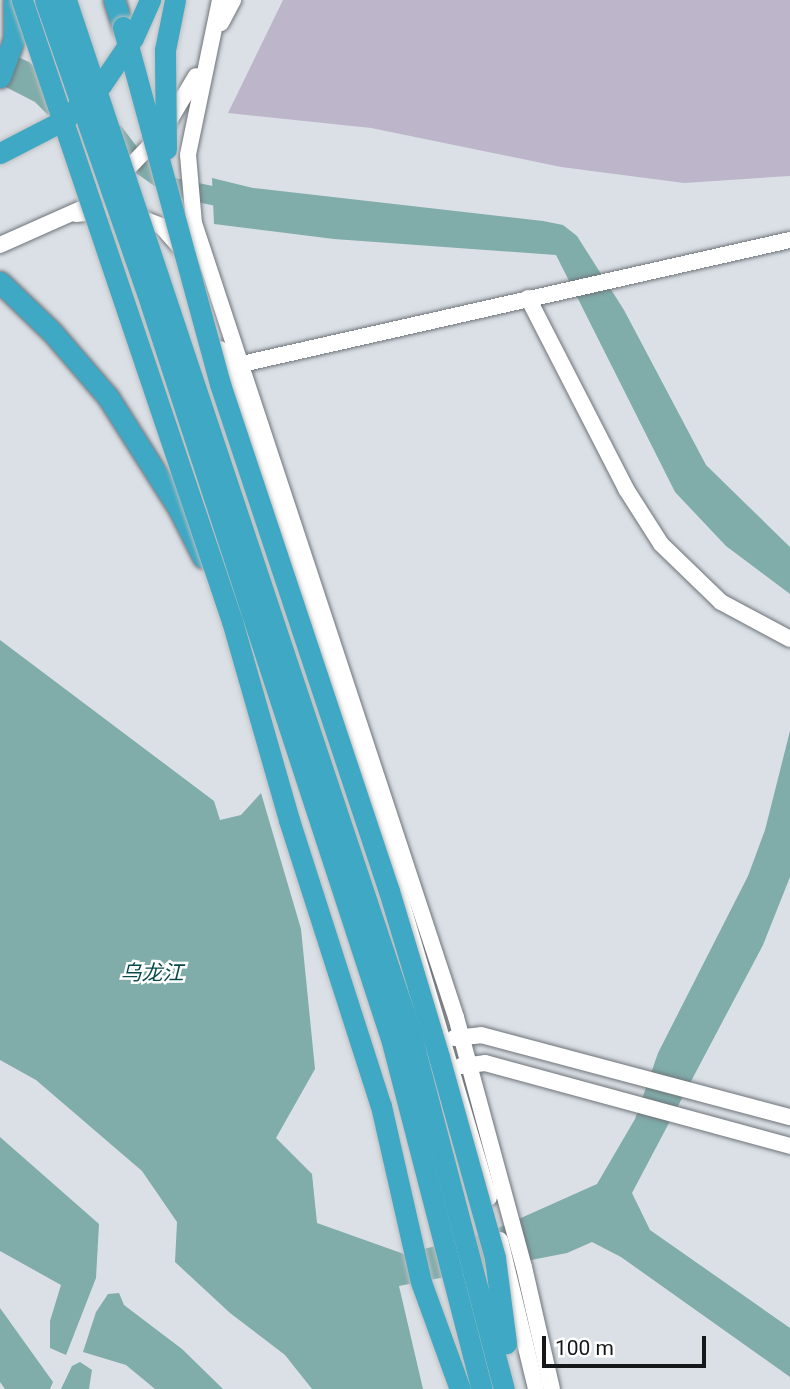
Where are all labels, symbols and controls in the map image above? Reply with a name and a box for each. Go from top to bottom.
water label: 乌龙江 [121,960,183,986]
scale bar [545,1322,710,1366]
text: 100 m [555,1336,614,1360]

